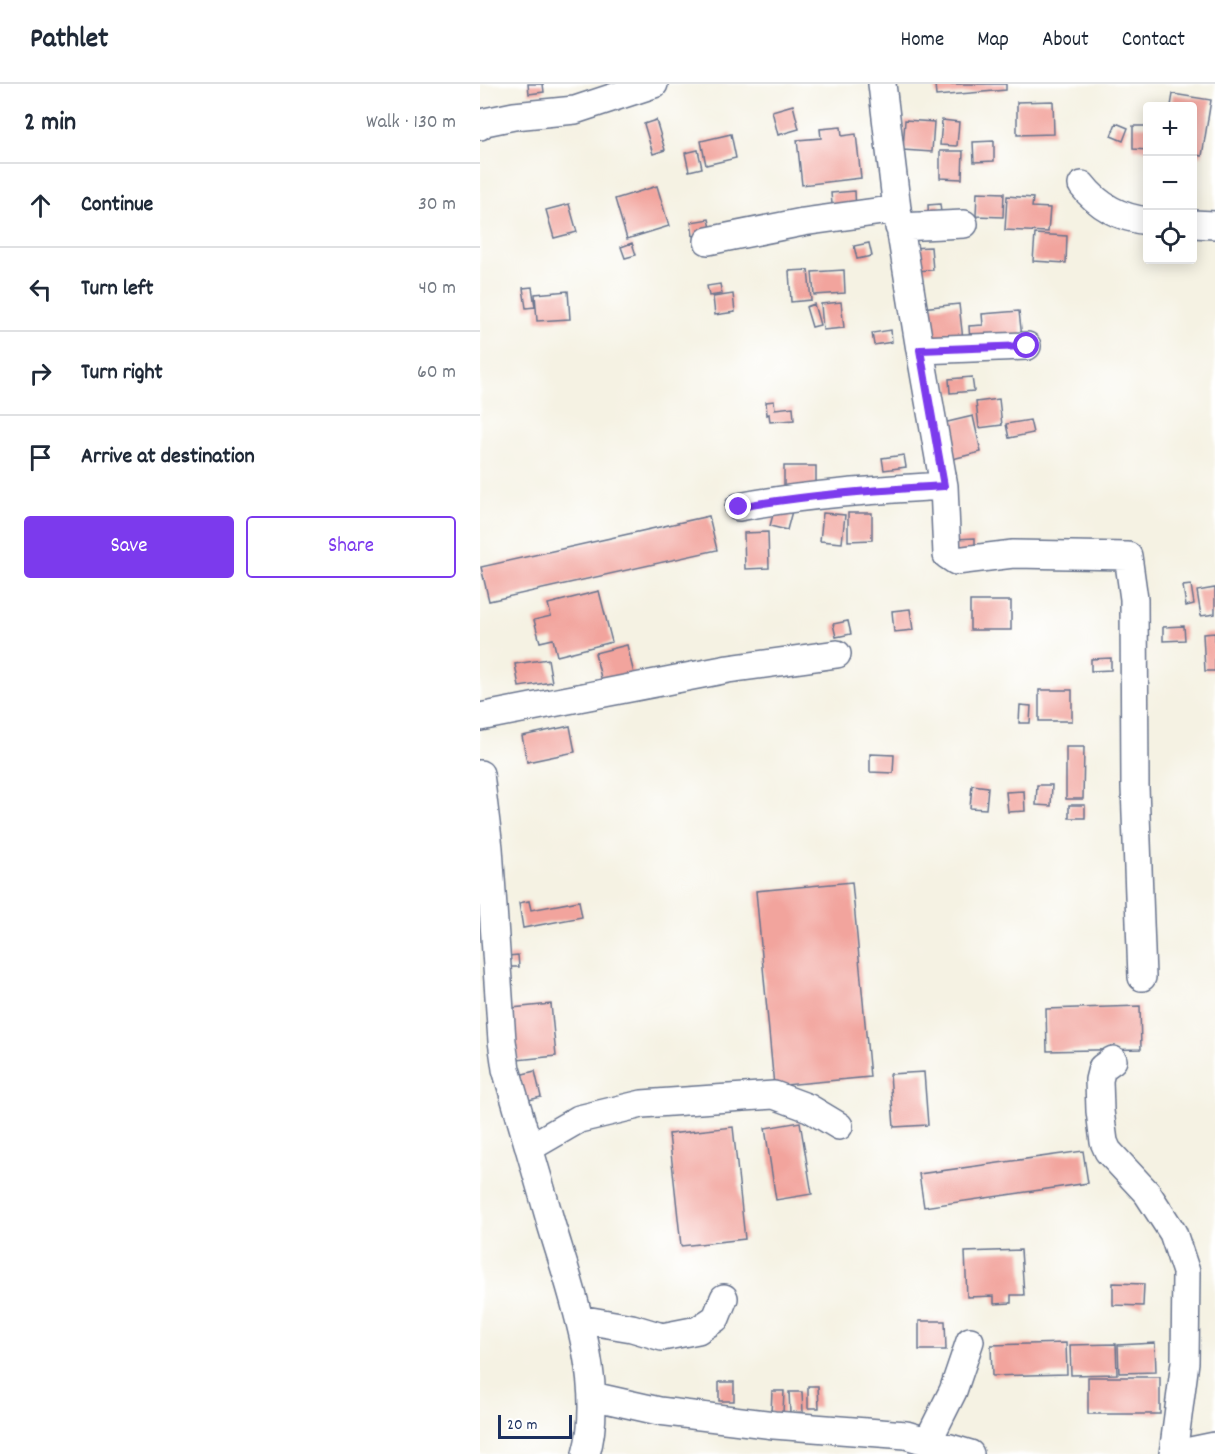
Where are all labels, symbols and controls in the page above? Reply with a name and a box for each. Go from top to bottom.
text: Pathlet [30,21,108,61]
text: Home [900,26,944,56]
text: Map [977,26,1009,56]
text: About [1042,26,1089,56]
text: Contact [1122,26,1185,56]
map controls [1143,102,1197,264]
button: + [1143,102,1197,156]
text: 2 min [24,105,76,142]
text: Walk · 130 m [366,109,456,137]
button: − [1143,156,1197,210]
icon: ahead [24,189,57,222]
text: Continue [81,190,153,221]
text: 30 m [418,191,456,219]
button: locate [1143,210,1197,264]
icon: left [24,273,57,306]
text: Turn left [81,274,153,305]
text: 40 m [418,275,456,303]
route start [1013,332,1039,358]
icon: right [24,357,57,390]
text: Turn right [81,358,163,389]
text: 60 m [417,359,456,387]
icon: arrive [24,441,57,474]
text: Arrive at destination [81,442,255,473]
route end [725,493,751,519]
button: Save [24,516,234,578]
button: Share [246,516,456,578]
scale bar [498,1412,572,1440]
text: 20 m [507,1414,537,1437]

